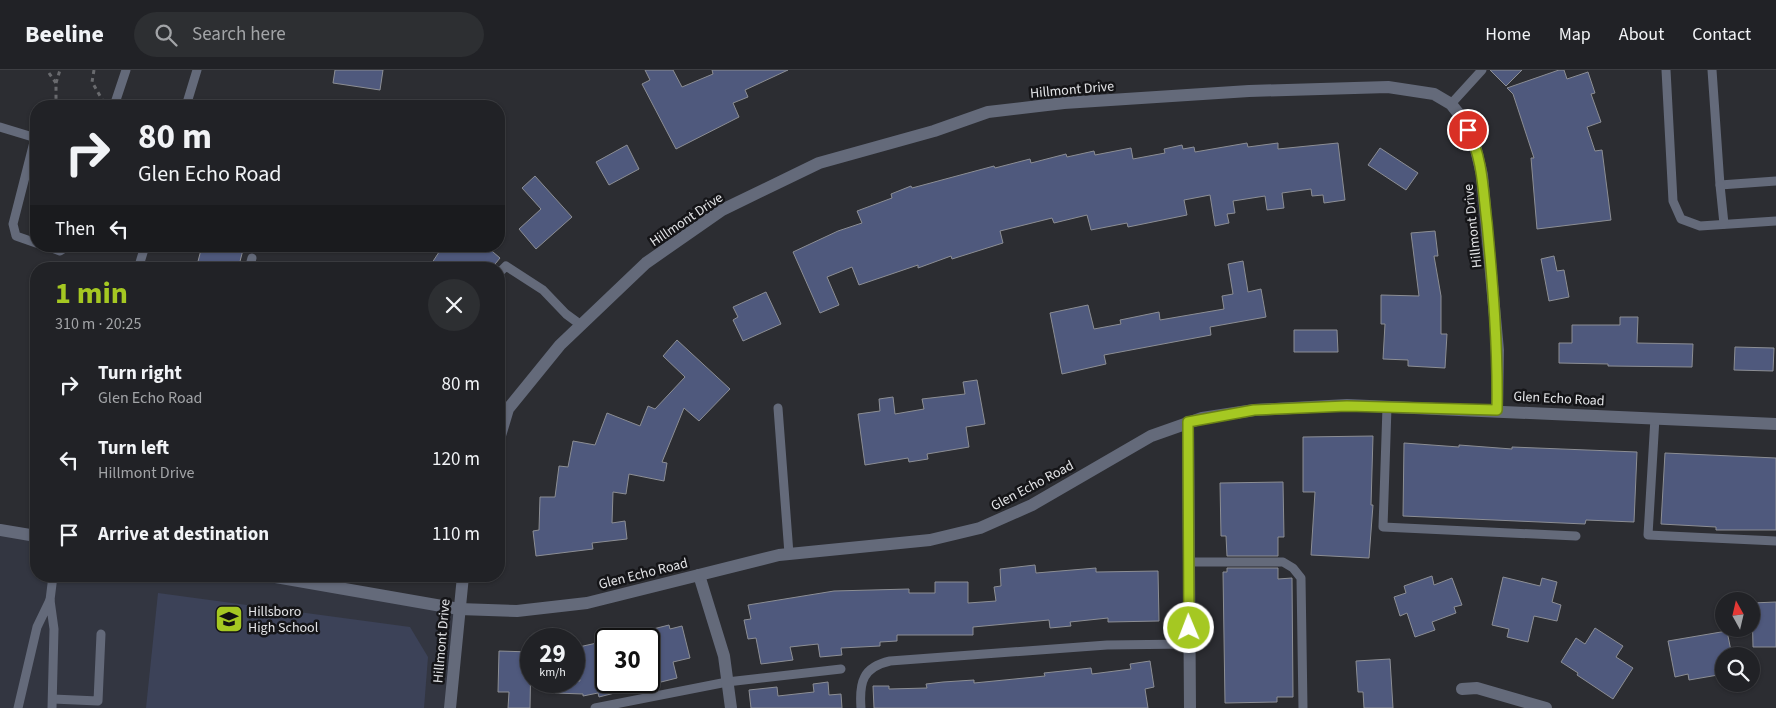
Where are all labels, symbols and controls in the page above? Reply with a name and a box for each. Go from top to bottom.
search box [134,12,484,57]
text: Beeline [25,17,104,52]
icon: search [152,21,180,49]
text: Search here [192,21,286,48]
text: Home [1485,22,1531,47]
text: Map [1559,22,1591,47]
text: About [1619,22,1664,47]
text: Contact [1692,22,1751,47]
street label: Hillmont Drive [1029,76,1115,104]
pin [1447,109,1489,151]
text: 80 m [138,112,212,162]
icon: arrive [1454,116,1482,144]
icon: right [55,120,120,185]
text: Glen Echo Road [138,158,281,190]
street label: Hillmont Drive [1459,183,1487,269]
street label: Hillmont Drive [646,188,727,252]
icon: left [105,215,133,243]
text: Then [55,216,95,243]
text: 1 min [55,272,128,315]
button: close [428,279,480,331]
text: 310 m · 20:25 [55,313,142,335]
text: Turn right [98,360,182,387]
icon: right [55,371,83,399]
text: 80 m [442,371,480,398]
text: Glen Echo Road [98,387,202,409]
street label: Glen Echo Road [1513,387,1605,411]
text: Turn left [98,435,169,462]
icon: left [55,446,83,474]
text: 120 m [432,446,480,473]
street label: Glen Echo Road [987,456,1077,516]
text: Hillmont Drive [98,462,195,484]
icon: arrive [55,521,83,549]
text: Arrive at destination [98,521,269,548]
text: 110 m [432,521,480,548]
street label: Glen Echo Road [597,553,690,595]
north arrow [1715,592,1760,638]
map controls [1715,592,1760,692]
street label: Hillmont Drive [428,598,456,684]
position arrow [1162,601,1214,653]
place label: Hillsboro High School [248,602,319,638]
school or university icon: Hillsboro High School [214,604,244,634]
speed limit sign: 30 [595,628,660,693]
text: 29 [539,636,566,672]
button: search [1715,647,1760,692]
text: km/h [539,664,566,681]

